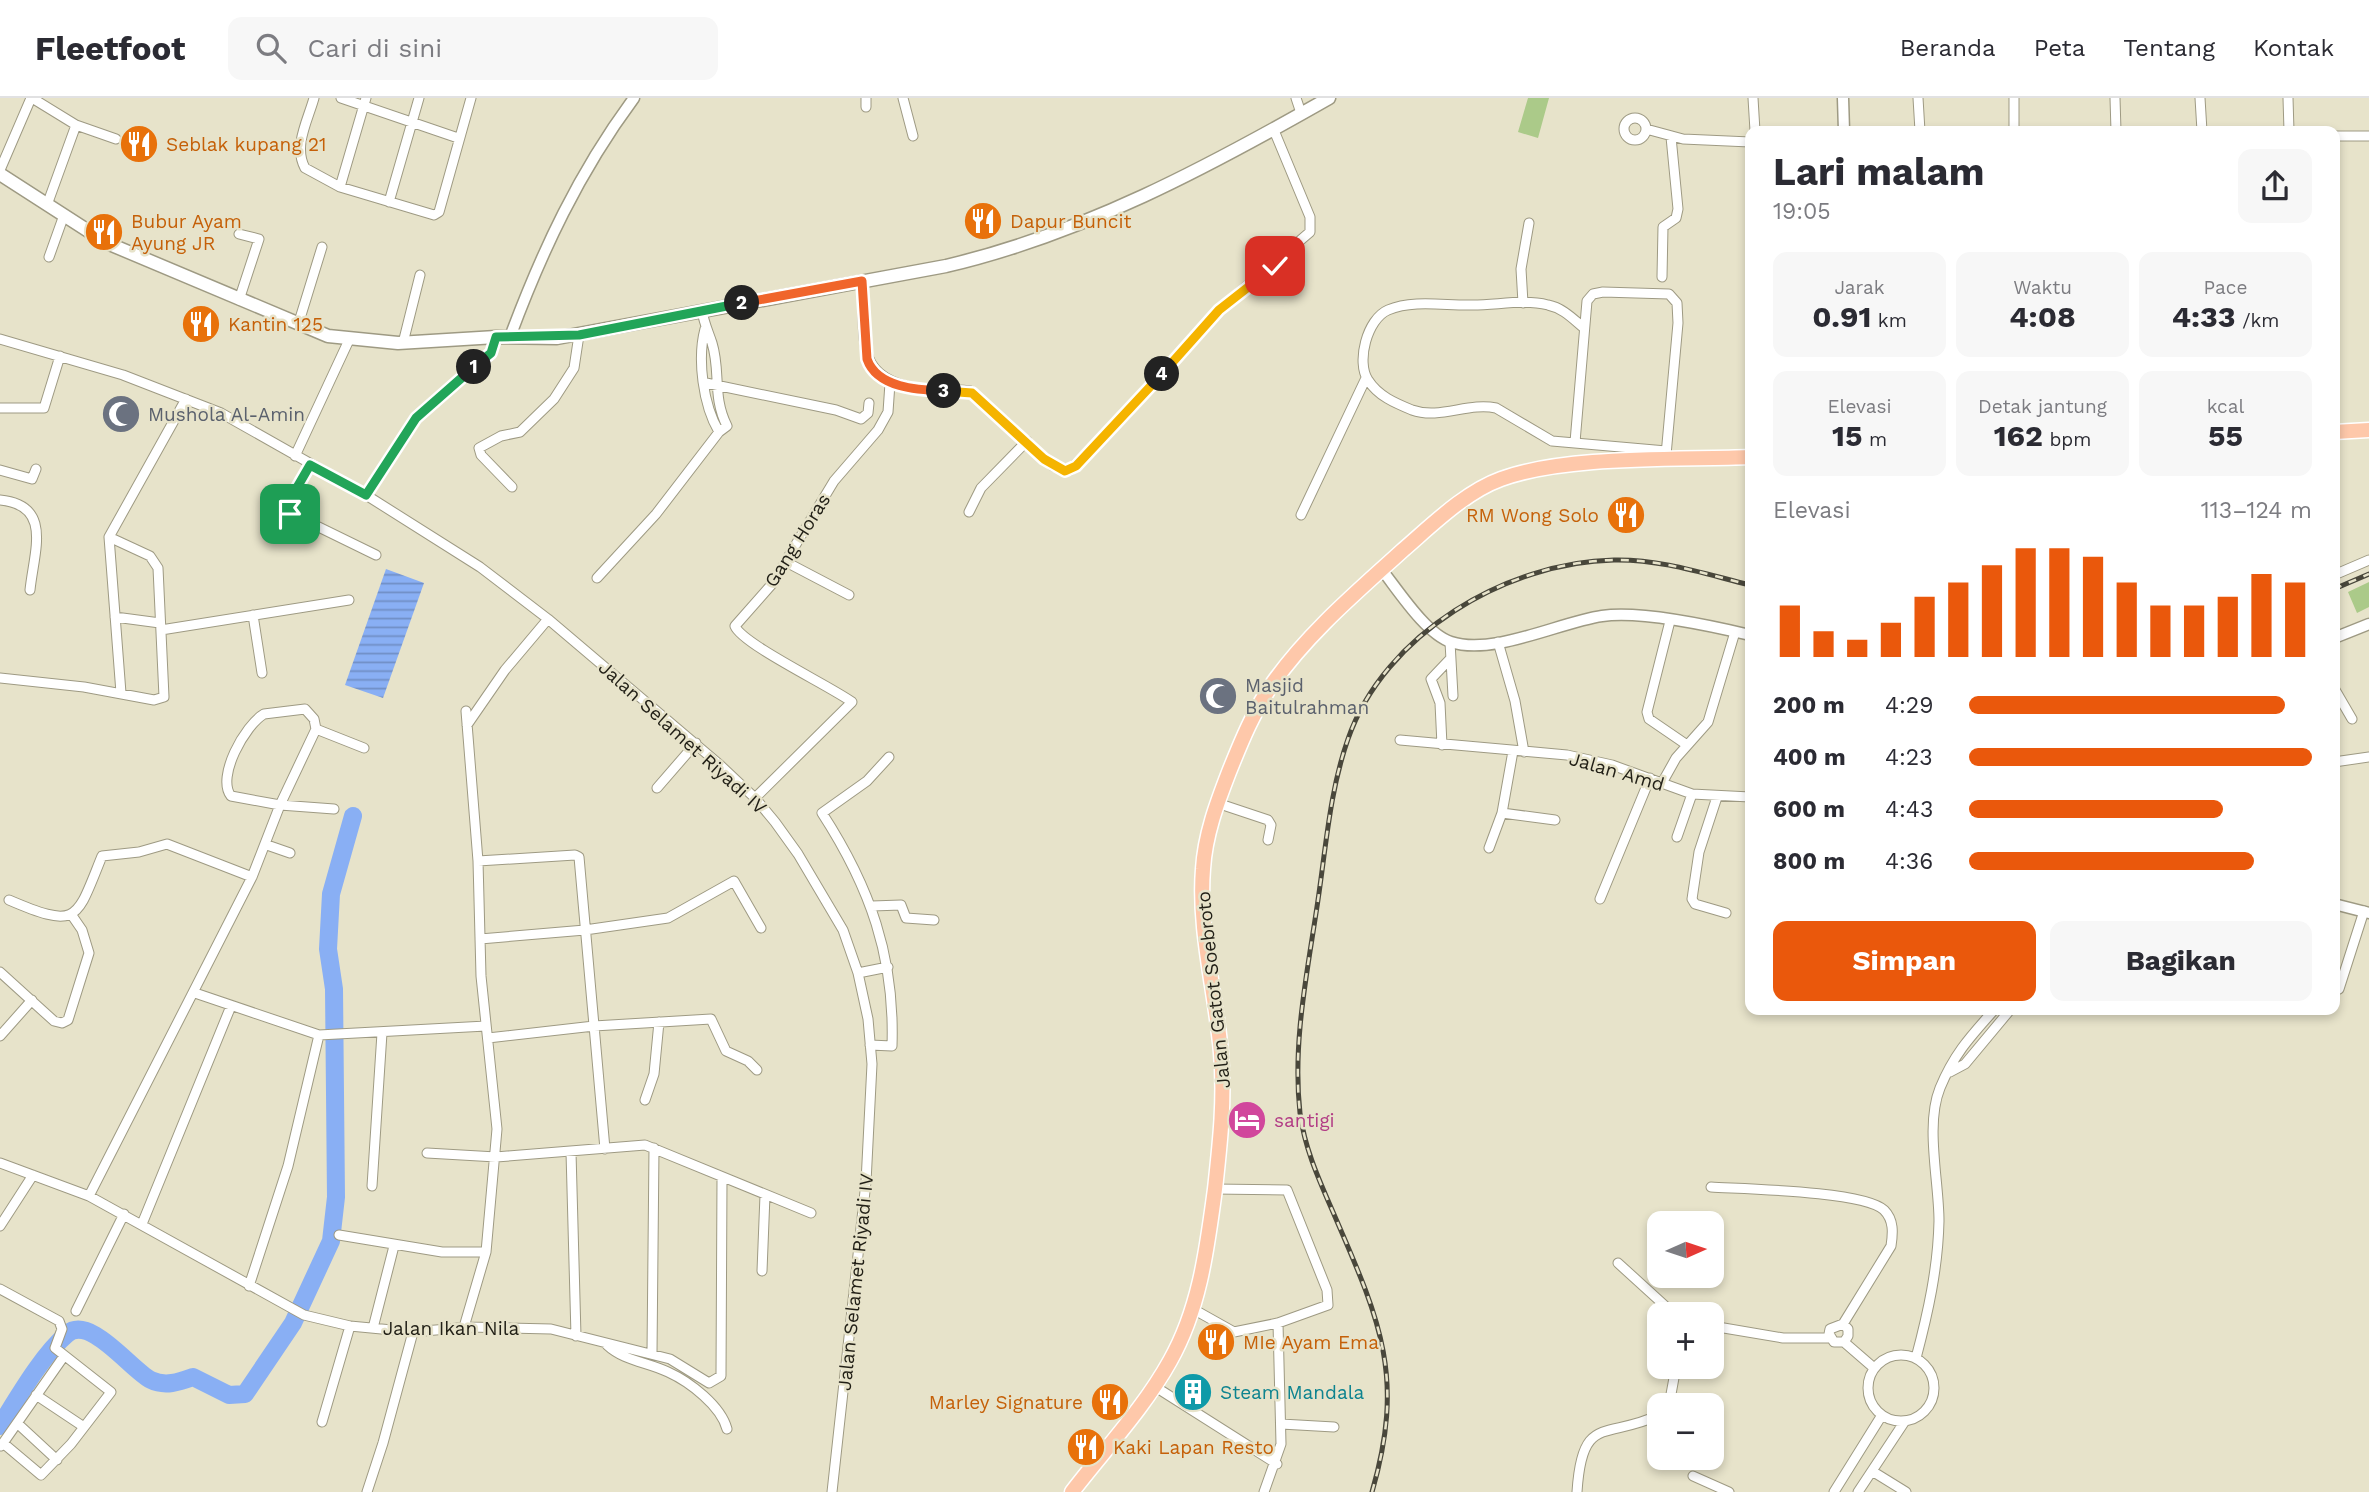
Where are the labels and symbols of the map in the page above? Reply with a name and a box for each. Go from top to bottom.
restaurant icon: Seblak kupang 21 [118,123,160,165]
place label: Seblak kupang 21 [166,133,326,156]
restaurant icon: Dapur Buncit [962,200,1004,242]
place label: Bubur Ayam Ayung JR [131,210,242,255]
place label: Dapur Buncit [1010,210,1131,233]
restaurant icon: Bubur Ayam Ayung JR [83,211,125,253]
pin [1245,236,1305,296]
pin: 2 [724,286,760,320]
restaurant icon: Kantin 125 [180,303,222,345]
place label: Kantin 125 [228,313,323,336]
pin: 1 [456,350,491,384]
pin: 4 [1144,356,1180,392]
pin: 3 [926,374,962,408]
mosque icon: Mushola Al-Amin [100,393,142,435]
place label: Mushola Al-Amin [148,403,305,426]
pin [260,484,320,544]
street label: Gang Horas [760,489,835,591]
restaurant icon: RM Wong Solo [1605,494,1647,536]
place label: RM Wong Solo [1466,504,1599,527]
street label: Jalan Selamet Riyadi IV [594,656,771,819]
place label: Masjid Baitulrahman [1245,674,1369,719]
mosque icon: Masjid Baitulrahman [1197,675,1239,717]
street label: Jalan Amd [1567,747,1667,796]
street label: Jalan Gatot Soebroto [1192,890,1235,1090]
hotel icon: santigi [1226,1099,1268,1141]
place label: santigi [1274,1109,1335,1132]
street label: Jalan Selamet Riyadi IV [833,1172,878,1392]
north arrow [1647,1211,1724,1288]
street label: Jalan Ikan Nila [383,1317,520,1340]
restaurant icon: MIe Ayam Ema [1195,1321,1237,1363]
place label: MIe Ayam Ema [1243,1331,1379,1354]
building icon: Steam Mandala [1172,1371,1214,1413]
restaurant icon: Marley Signature [1089,1381,1131,1423]
place label: Steam Mandala [1220,1381,1365,1404]
place label: Marley Signature [929,1391,1083,1414]
restaurant icon: Kaki Lapan Resto [1065,1426,1107,1468]
place label: Kaki Lapan Resto [1113,1436,1274,1459]

